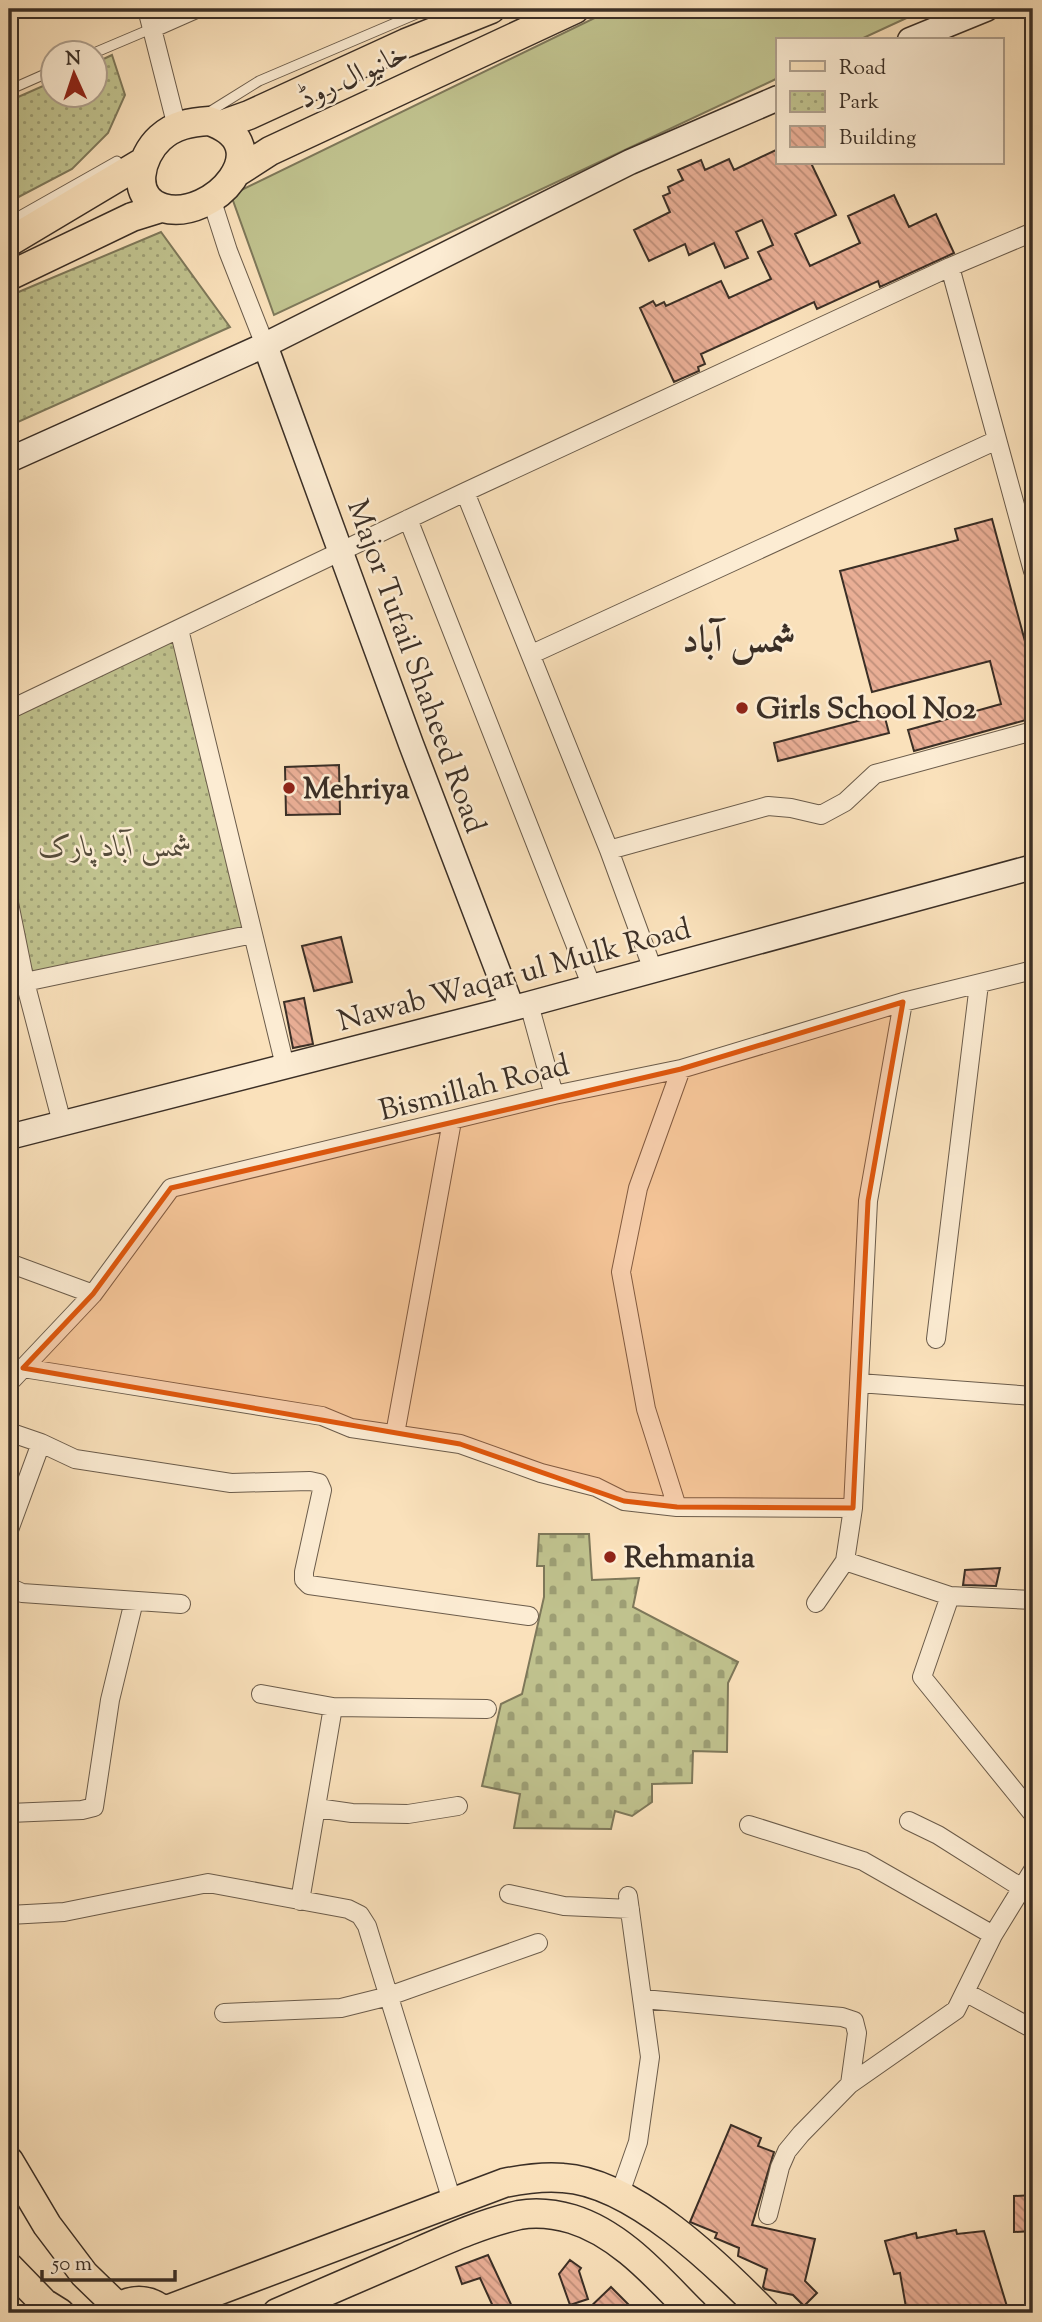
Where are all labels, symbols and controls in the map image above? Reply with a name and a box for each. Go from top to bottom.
street label: خانیوال روڈ [292,33,416,122]
north arrow [38,38,108,108]
legend [776,38,1004,164]
text: N [65,46,82,73]
text: Road [839,54,886,84]
text: Park [839,88,880,118]
text: Building [839,124,916,154]
street label: Major Tufail Shaheed Road [334,494,495,840]
district label: شمس آباد [682,615,796,669]
place label: Girls School No2 [756,689,976,732]
marker: Girls School No2 [734,700,750,716]
place label: Mehriya [303,769,410,812]
marker: Mehriya [281,780,297,796]
park label: شمس آباد پارک [39,827,193,870]
street label: Nawab Waqar ul Mulk Road [333,909,696,1044]
street label: Bismillah Road [375,1045,574,1134]
place label: Rehmania [624,1538,755,1581]
marker: Rehmania [602,1549,618,1565]
scale bar [42,2238,175,2282]
text: 50 m [51,2250,92,2280]

